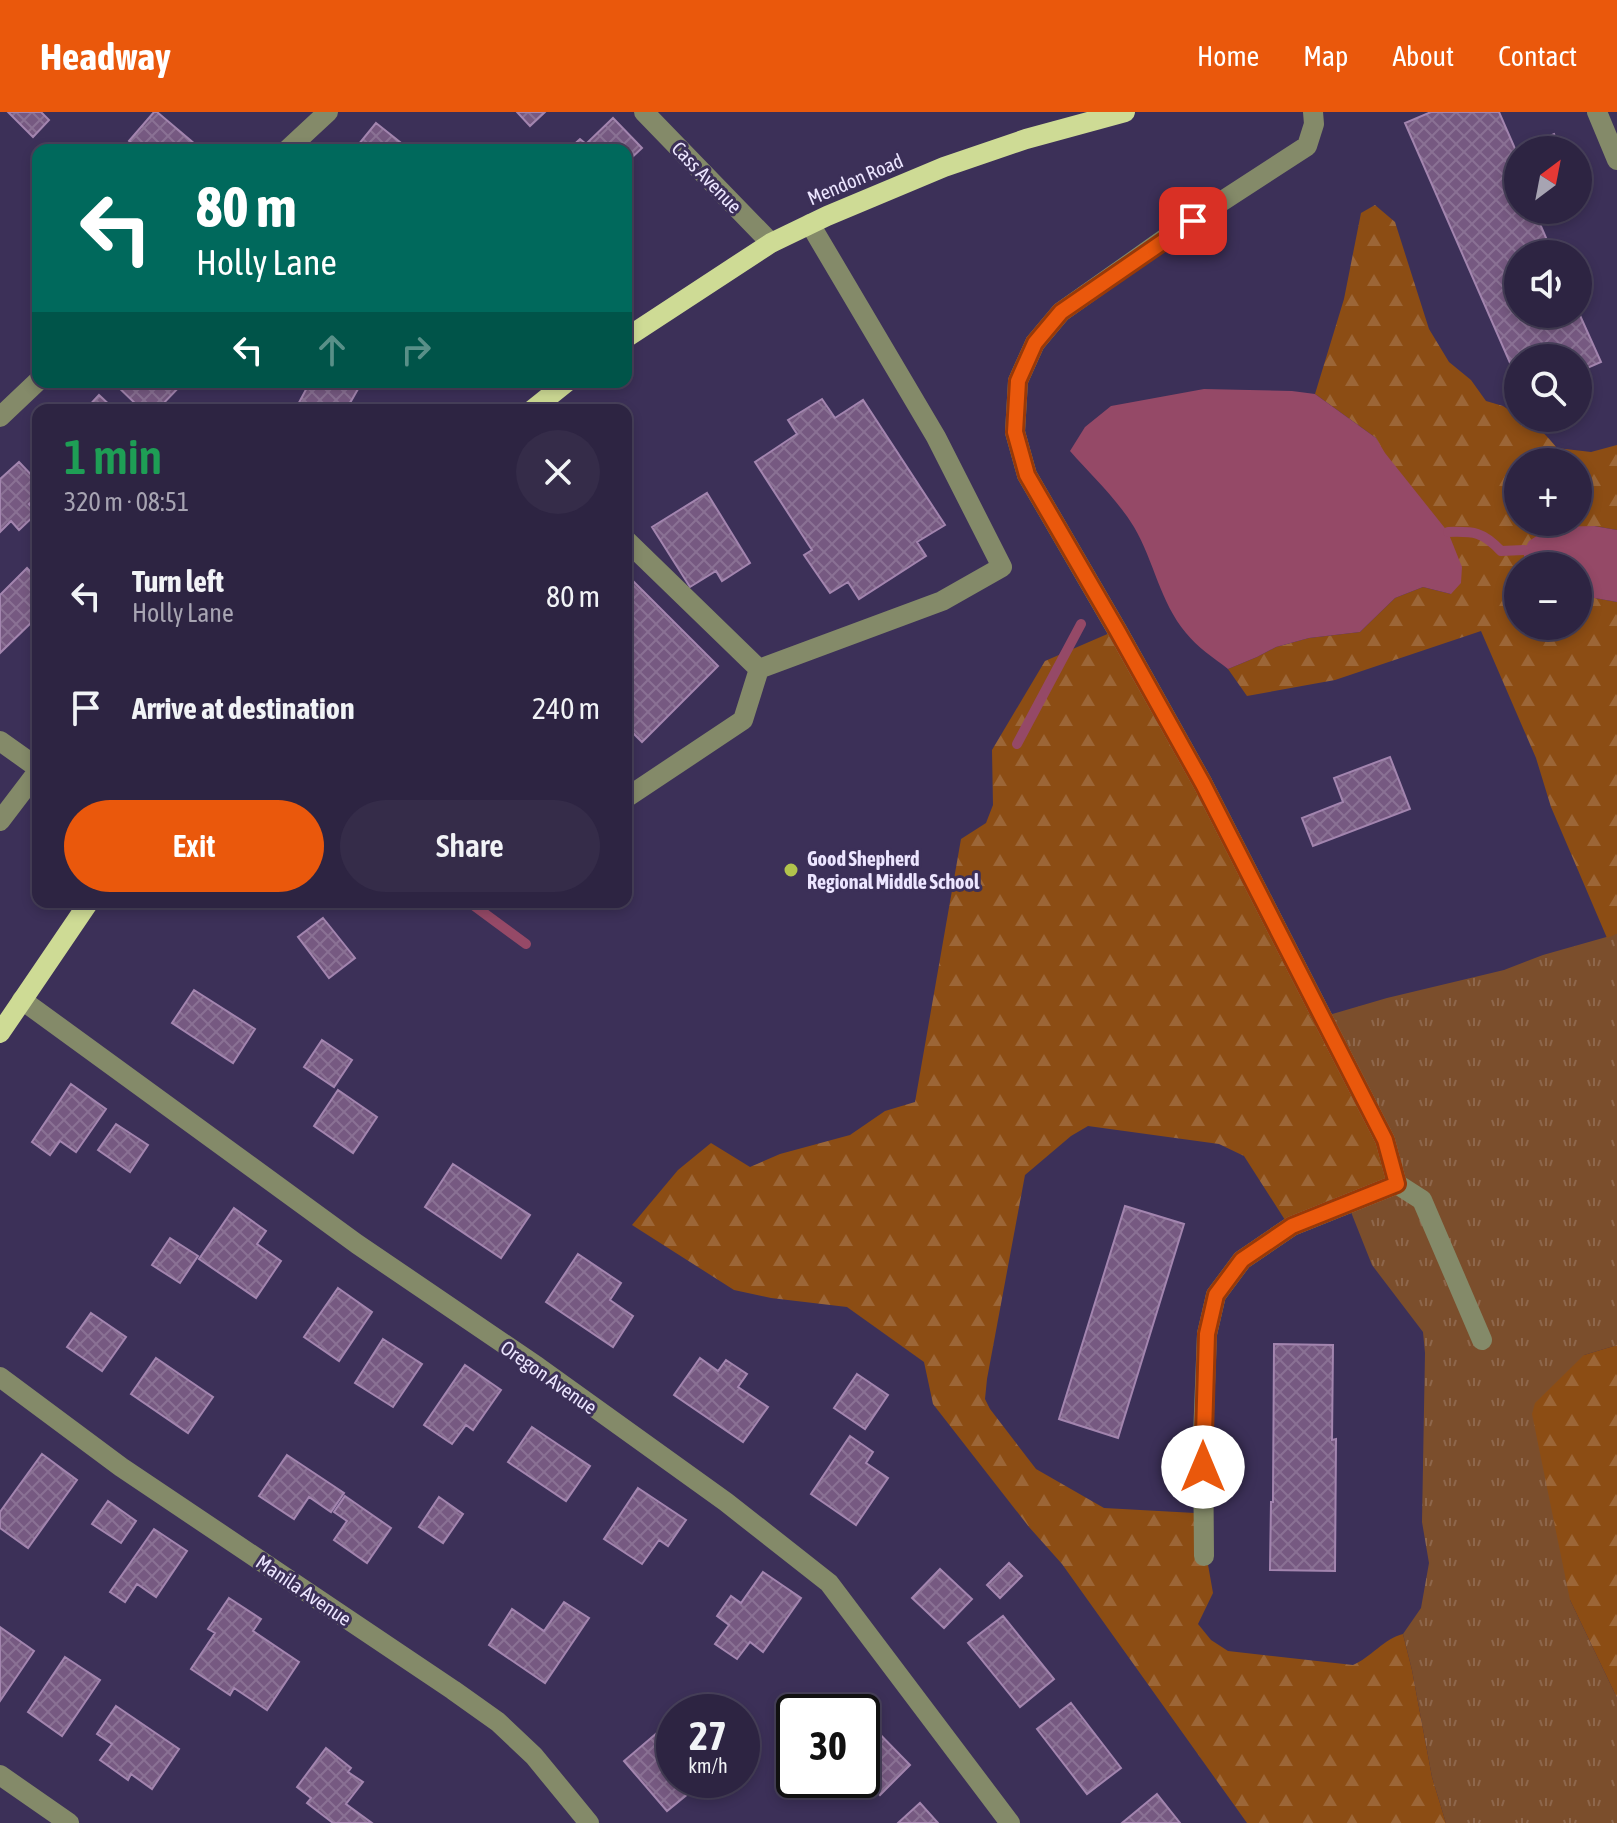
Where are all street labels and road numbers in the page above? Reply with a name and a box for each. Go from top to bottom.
street label: Cass Avenue [667,136,747,218]
street label: Mendon Road [804,149,906,209]
street label: Oregon Avenue [497,1335,601,1419]
street label: Manila Avenue [252,1550,356,1630]

